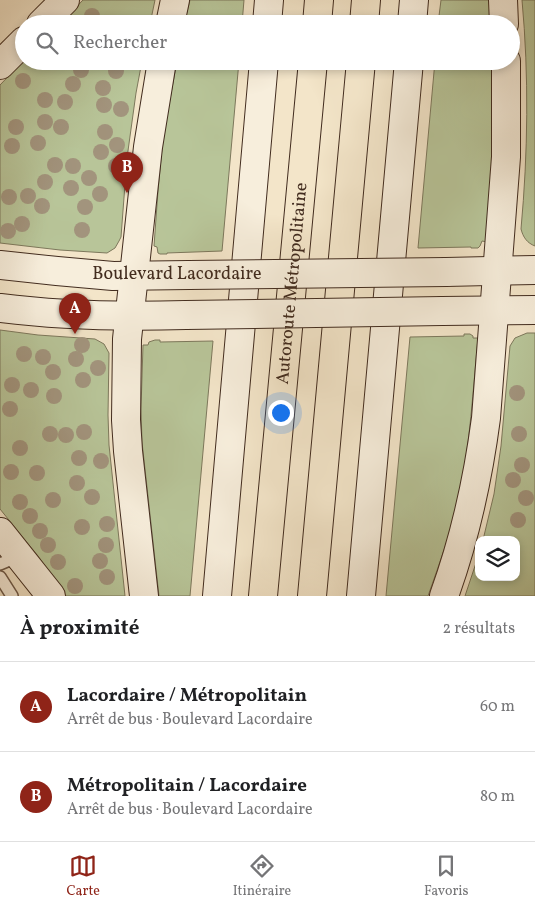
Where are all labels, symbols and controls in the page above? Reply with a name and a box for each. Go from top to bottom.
search box [15,15,520,70]
icon: search [33,29,61,57]
text: Rechercher [73,30,167,56]
pin: B [111,152,143,193]
street label: Autoroute Métropolitaine [270,181,314,385]
street label: Boulevard Lacordaire [92,262,262,287]
pin: A [59,293,91,334]
your location [268,400,294,426]
map controls [475,536,520,581]
button: layers [475,536,520,581]
text: À proximité [20,614,139,643]
text: 2 résultats [442,618,515,640]
text: Lacordaire / Métropolitain [67,683,307,709]
text: A [30,696,42,718]
text: 60 m [480,696,515,718]
text: Arrêt de bus · Boulevard Lacordaire [67,709,313,731]
text: Métropolitain / Lacordaire [67,773,307,799]
text: B [31,786,41,808]
text: 80 m [480,786,515,808]
text: Arrêt de bus · Boulevard Lacordaire [67,799,313,821]
tab: Carte [66,852,100,901]
tab: Itinéraire [233,852,291,901]
tab: Favoris [424,852,469,901]

